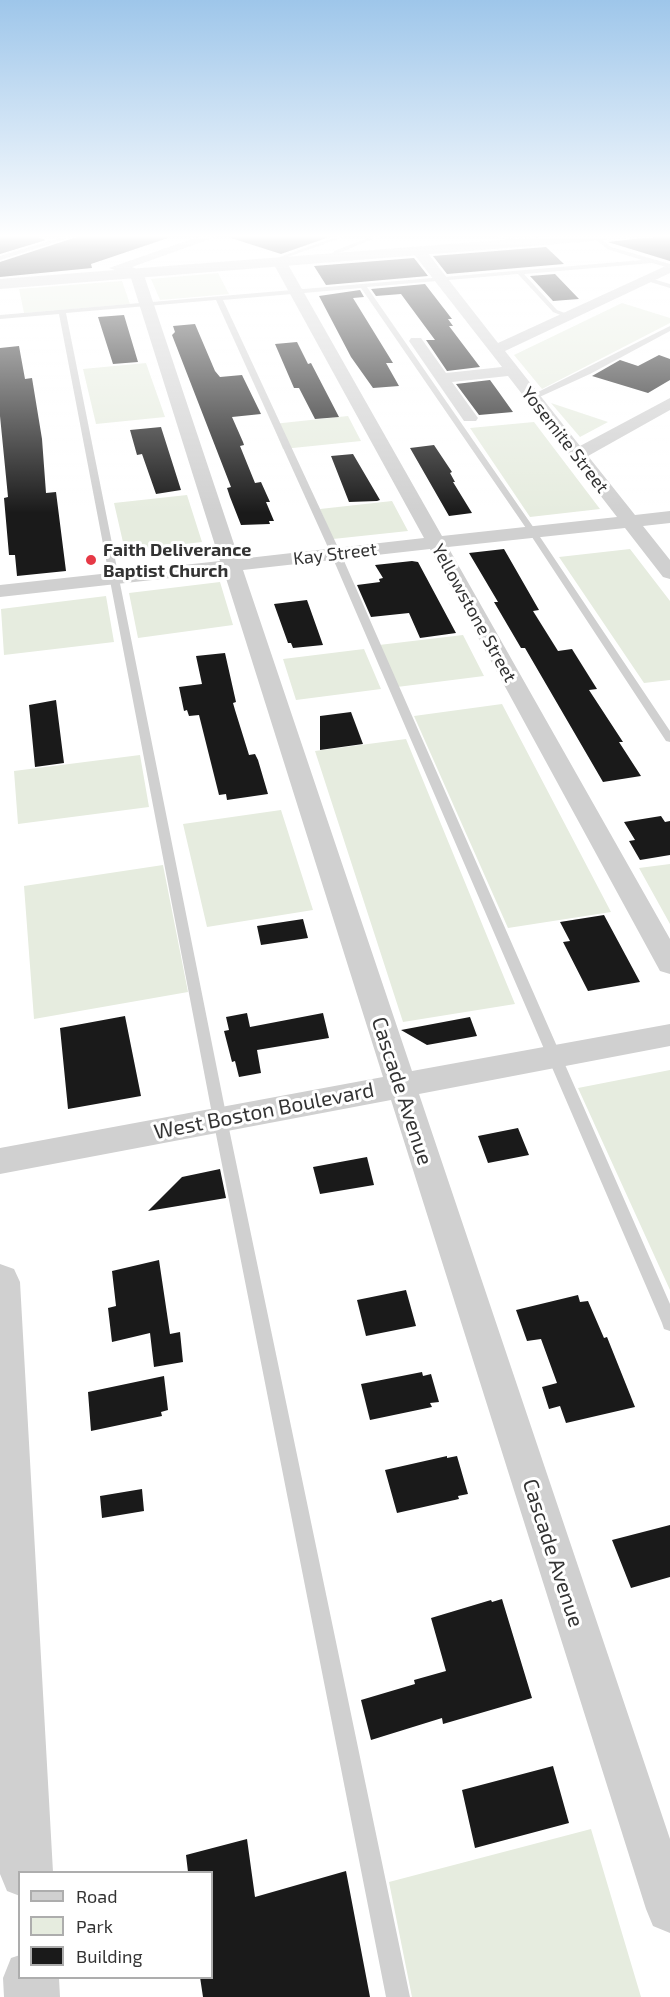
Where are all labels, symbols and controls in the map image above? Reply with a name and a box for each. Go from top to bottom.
street label: Yosemite Street [517,383,613,497]
street label: Kay Street [292,538,378,570]
place label: Faith Deliverance Baptist Church [103,539,251,582]
street label: Yellowstone Street [427,540,521,686]
marker: Faith Deliverance Baptist Church [84,553,98,567]
street label: Cascade Avenue [366,1014,438,1168]
street label: West Boston Boulevard [152,1077,376,1145]
street label: Cascade Avenue [517,1476,589,1630]
legend [18,1871,213,1979]
text: Road [76,1885,117,1907]
text: Park [76,1915,113,1937]
text: Building [76,1945,143,1967]

